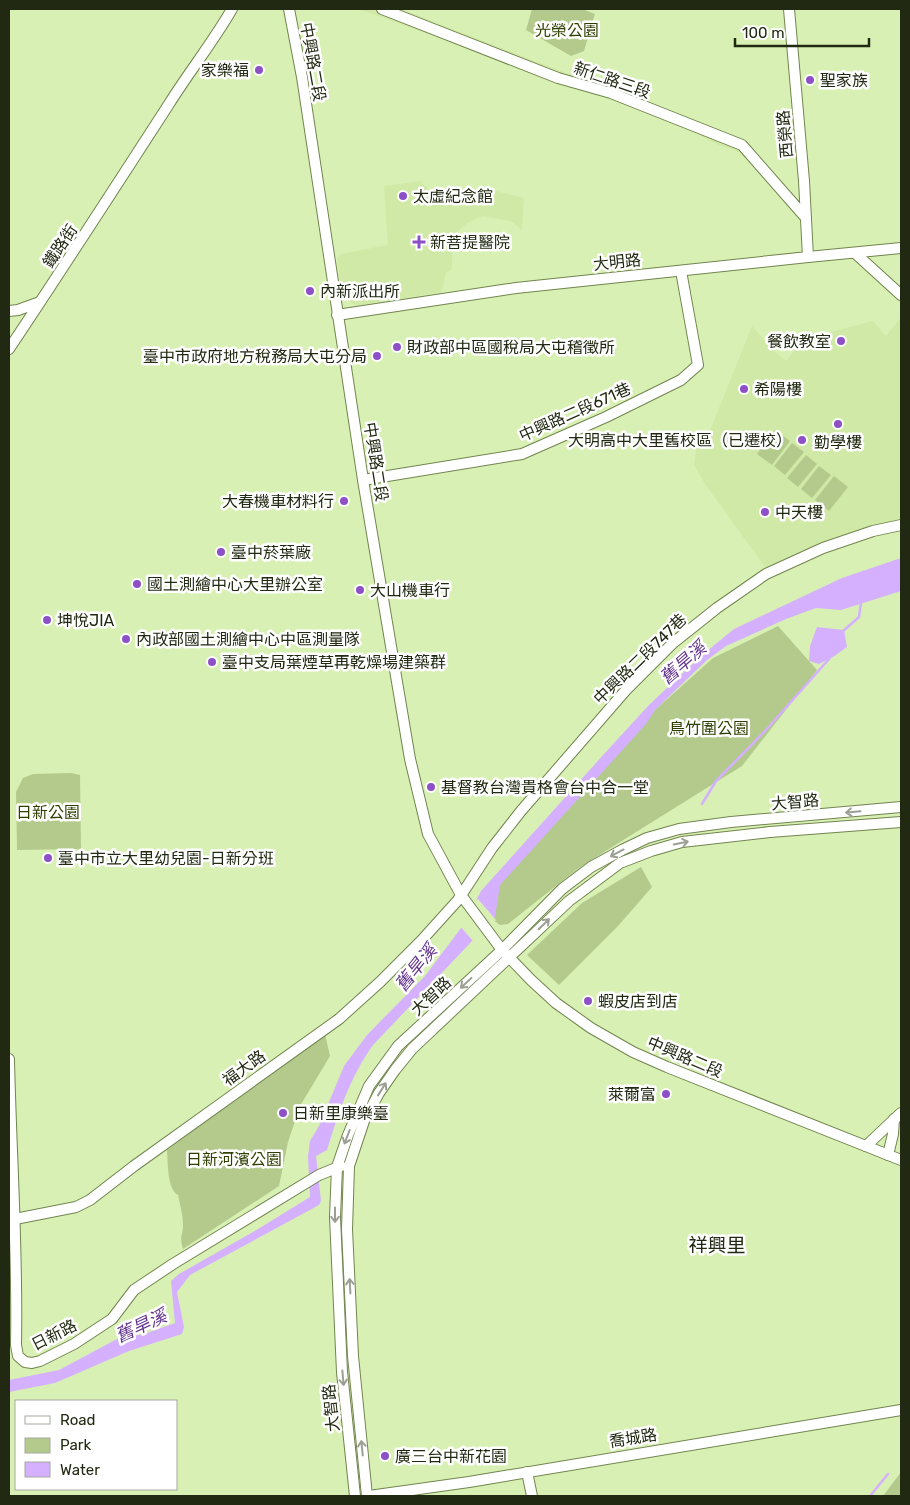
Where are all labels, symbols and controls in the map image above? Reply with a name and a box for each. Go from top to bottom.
scale bar [735,15,869,47]
street label: 中興路二段 [297,21,329,103]
park label: 光榮公園 [535,21,599,40]
text: 100 m [742,24,784,42]
street label: 新仁路三段 [571,58,653,102]
place label: 家樂福 [201,61,249,80]
marker: 家樂福 [253,64,265,76]
place label: 聖家族 [820,71,868,90]
marker: 聖家族 [804,74,816,86]
street label: 西榮路 [773,109,797,159]
place label: 太虛紀念館 [413,187,493,206]
marker: 太虛紀念館 [397,190,409,202]
street label: 鐵路街 [39,221,81,271]
place label: 新菩提醫院 [430,233,510,252]
marker: 新菩提醫院 [412,235,426,249]
street label: 大明路 [592,250,642,274]
place label: 內新派出所 [320,282,400,301]
marker: 內新派出所 [304,285,316,297]
place label: 餐飲教室 [767,332,831,351]
marker: 餐飲教室 [835,335,847,347]
place label: 財政部中區國稅局大屯稽徵所 [407,338,615,357]
marker: 財政部中區國稅局大屯稽徵所 [391,341,403,353]
place label: 臺中市政府地方稅務局大屯分局 [143,347,367,366]
marker: 臺中市政府地方稅務局大屯分局 [371,350,383,362]
street label: 中興路二段671巷 [516,379,634,445]
place label: 希陽樓 [754,380,802,399]
marker: 希陽樓 [738,383,750,395]
marker: 勤學樓 [832,418,844,430]
street label: 中興路二段 [360,421,392,503]
place label: 大明高中大里舊校區（已遷校） [568,431,792,450]
place label: 勤學樓 [814,433,862,452]
marker: 大明高中大里舊校區（已遷校） [796,434,808,446]
place label: 大春機車材料行 [222,492,334,511]
marker: 大春機車材料行 [338,495,350,507]
place label: 中天樓 [775,503,823,522]
marker: 中天樓 [759,506,771,518]
place label: 臺中菸葉廠 [231,543,311,562]
marker: 臺中菸葉廠 [215,546,227,558]
place label: 國土測繪中心大里辦公室 [147,575,323,594]
marker: 國土測繪中心大里辦公室 [131,578,143,590]
place label: 大山機車行 [370,581,450,600]
marker: 大山機車行 [354,584,366,596]
street label: 中興路二段747巷 [590,610,690,708]
place label: 坤悅JIA [57,611,115,630]
marker: 坤悅JIA [41,614,53,626]
place label: 內政部國土測繪中心中區測量隊 [136,630,360,649]
marker: 內政部國土測繪中心中區測量隊 [120,633,132,645]
water label: 舊旱溪 [655,635,713,689]
place label: 臺中支局葉煙草再乾燥場建築群 [222,653,446,672]
marker: 臺中支局葉煙草再乾燥場建築群 [206,656,218,668]
park label: 鳥竹圍公園 [669,719,749,738]
place label: 基督教台灣貴格會台中合一堂 [441,778,649,797]
marker: 基督教台灣貴格會台中合一堂 [425,781,437,793]
street label: 大智路 [770,790,820,814]
park label: 日新公園 [16,803,80,822]
one-way arrow [845,807,861,816]
one-way arrow [673,838,689,847]
place label: 臺中市立大里幼兒園-日新分班 [58,849,274,868]
one-way arrow [610,849,625,858]
marker: 臺中市立大里幼兒園-日新分班 [42,852,54,864]
one-way arrow [538,918,550,930]
water label: 舊旱溪 [390,938,443,996]
street label: 大智路 [407,973,455,1019]
one-way arrow [460,977,473,989]
place label: 蝦皮店到店 [598,992,678,1011]
marker: 蝦皮店到店 [582,995,594,1007]
street label: 中興路二段 [644,1033,726,1081]
street label: 福大路 [219,1046,269,1090]
one-way arrow [377,1082,388,1096]
place label: 萊爾富 [608,1085,656,1104]
marker: 萊爾富 [660,1088,672,1100]
place label: 日新里康樂臺 [293,1104,389,1123]
marker: 日新里康樂臺 [277,1107,289,1119]
one-way arrow [342,1129,352,1144]
park label: 日新河濱公園 [186,1150,282,1169]
one-way arrow [330,1207,340,1223]
district label: 祥興里 [688,1234,746,1257]
one-way arrow [345,1278,355,1294]
water label: 舊旱溪 [112,1303,173,1347]
street label: 日新路 [28,1316,80,1354]
one-way arrow [338,1369,347,1385]
street label: 大智路 [319,1383,343,1433]
legend [15,1400,178,1490]
text: Road [60,1411,96,1429]
street label: 喬城路 [608,1425,658,1451]
text: Park [60,1436,91,1454]
one-way arrow [357,1440,367,1456]
place label: 廣三台中新花園 [395,1447,507,1466]
marker: 廣三台中新花園 [379,1450,391,1462]
text: Water [60,1461,100,1479]

